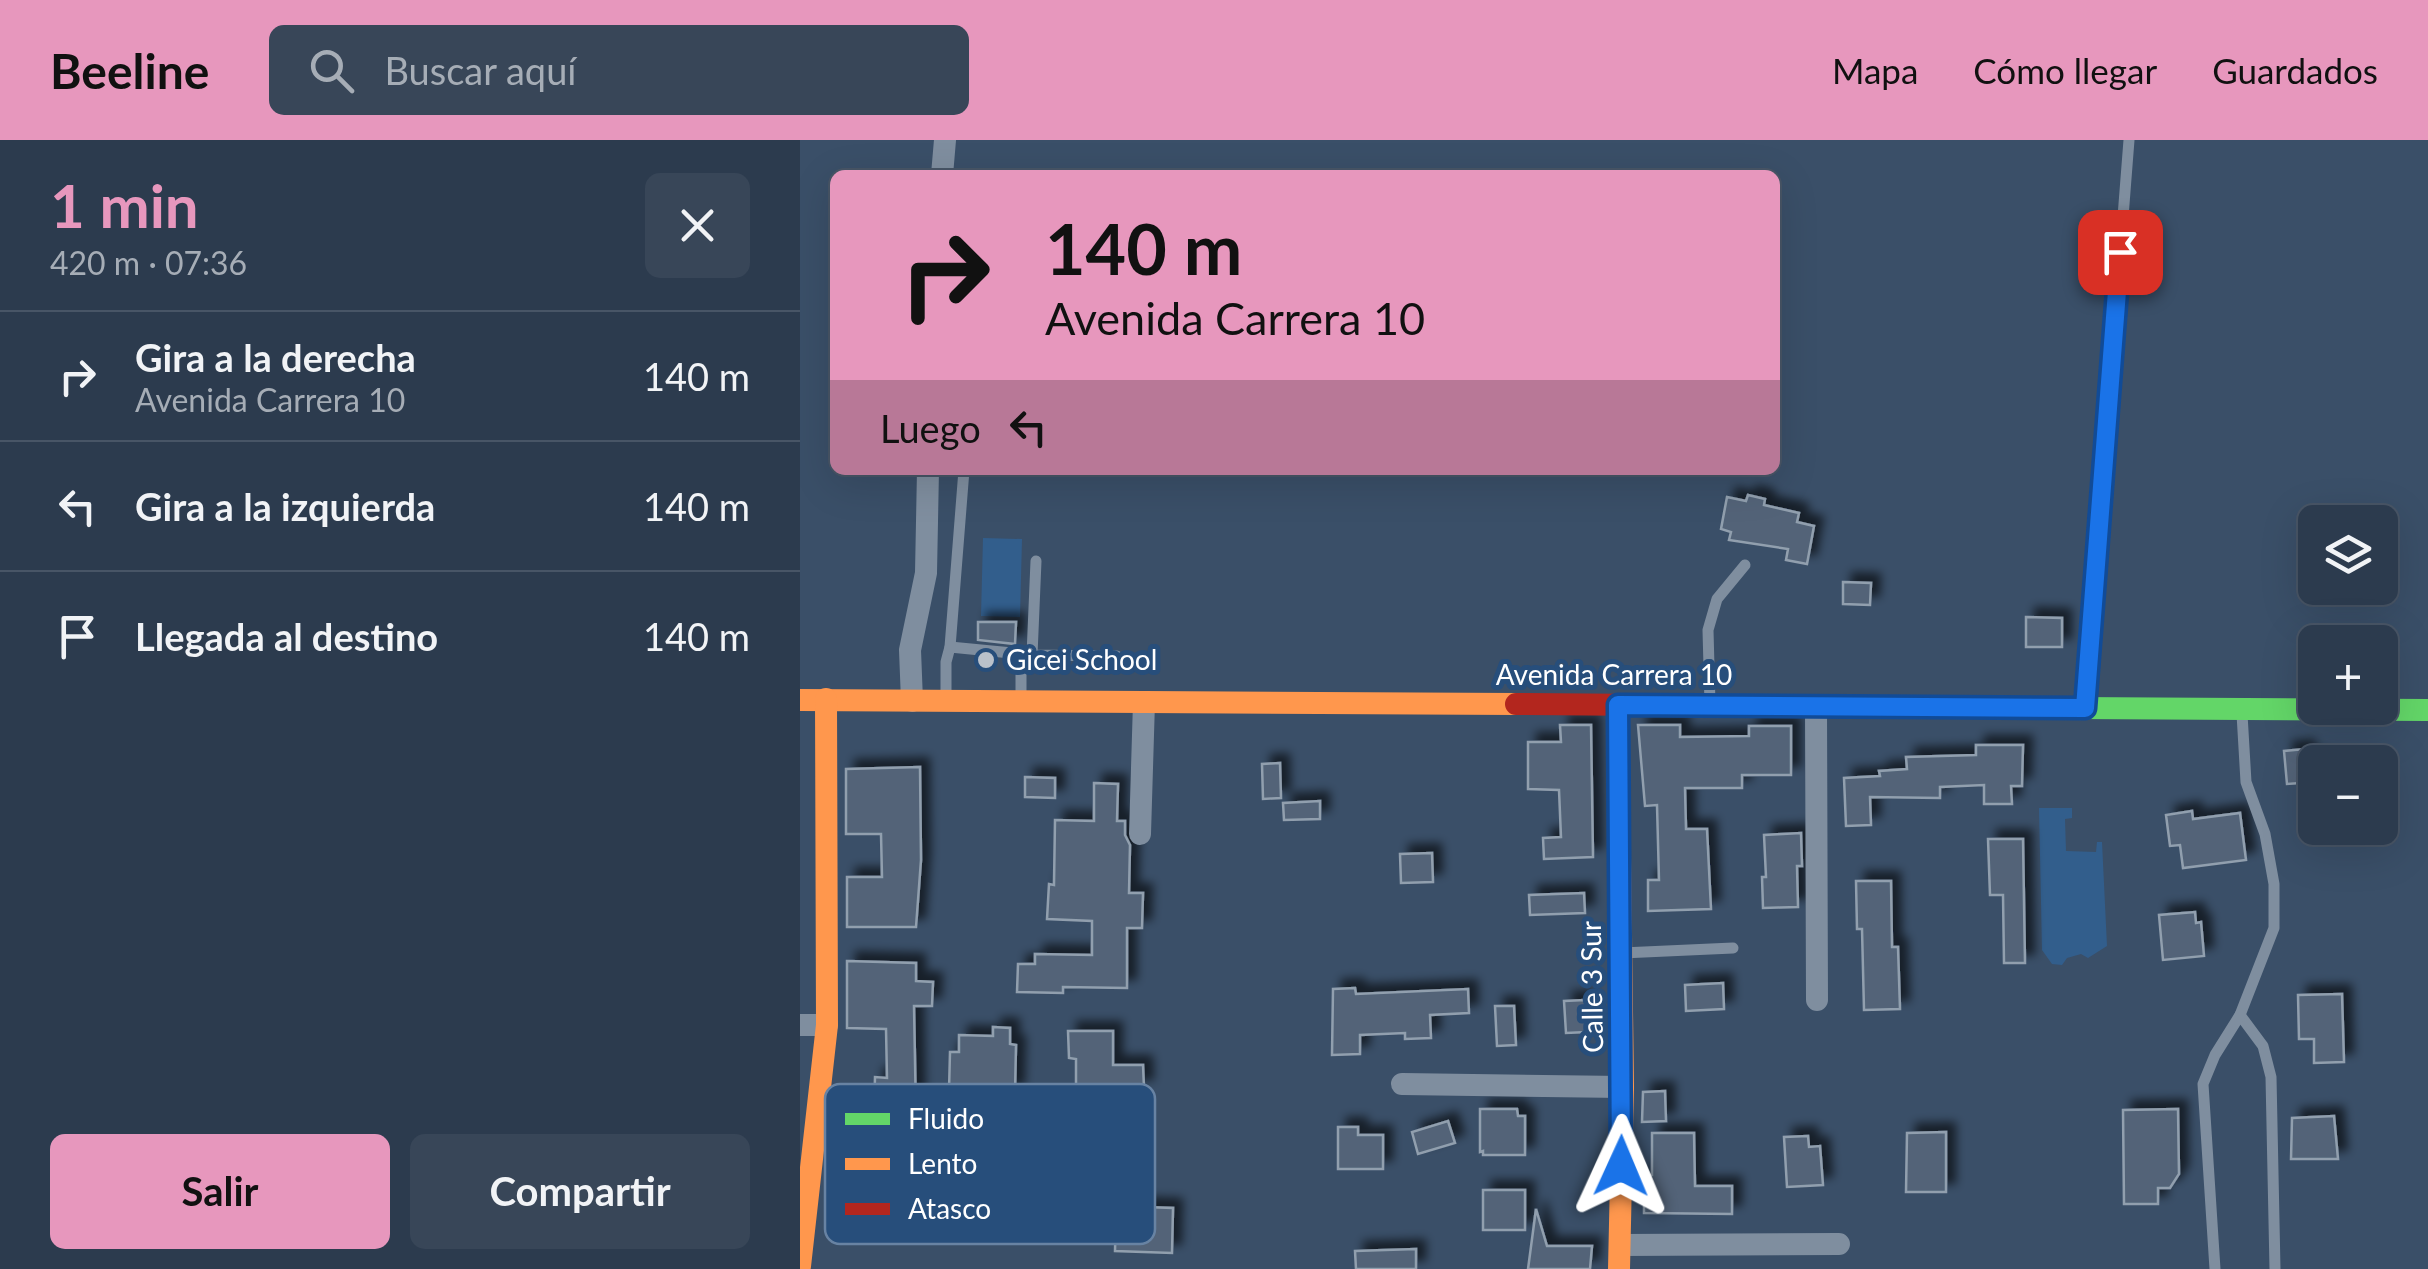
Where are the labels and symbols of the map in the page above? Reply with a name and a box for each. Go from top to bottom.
pin [2078,210,2163,295]
place label: Gicei School [1006,642,1157,676]
marker: Gicei School [975,649,997,671]
street label: Avenida Carrera 10 [1496,657,1732,691]
street label: Calle 3 Sur [1573,921,1609,1053]
legend [825,1084,1155,1244]
text: Fluido [908,1101,984,1135]
position arrow [1569,1114,1673,1218]
text: Lento [908,1146,977,1180]
text: Atasco [908,1191,991,1225]

